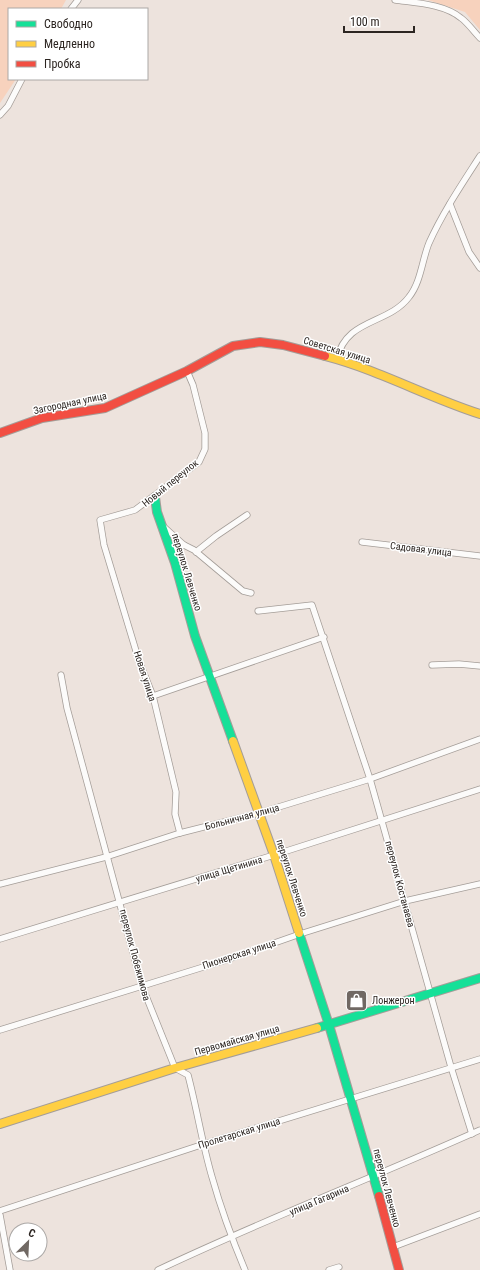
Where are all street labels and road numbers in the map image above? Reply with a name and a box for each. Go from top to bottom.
street label: Советская улица [302,335,372,366]
street label: Загородная улица [32,390,108,416]
street label: Новый переулок [140,457,200,509]
street label: переулок Левченко [170,532,204,612]
street label: Садовая улица [390,540,453,558]
street label: Новая улица [132,649,158,703]
street label: Больничная улица [204,802,281,832]
street label: переулок Левченко [274,838,310,918]
street label: переулок Костанаева [383,840,417,929]
street label: улица Щетинина [194,854,264,884]
street label: переулок Побежимова [117,908,153,1002]
street label: Пионерская улица [201,937,277,971]
street label: Первомайская улица [193,1023,281,1057]
street label: Пролетарская улица [197,1115,282,1151]
street label: переулок Левченко [371,1148,403,1228]
street label: улица Гагарина [288,1182,351,1217]

